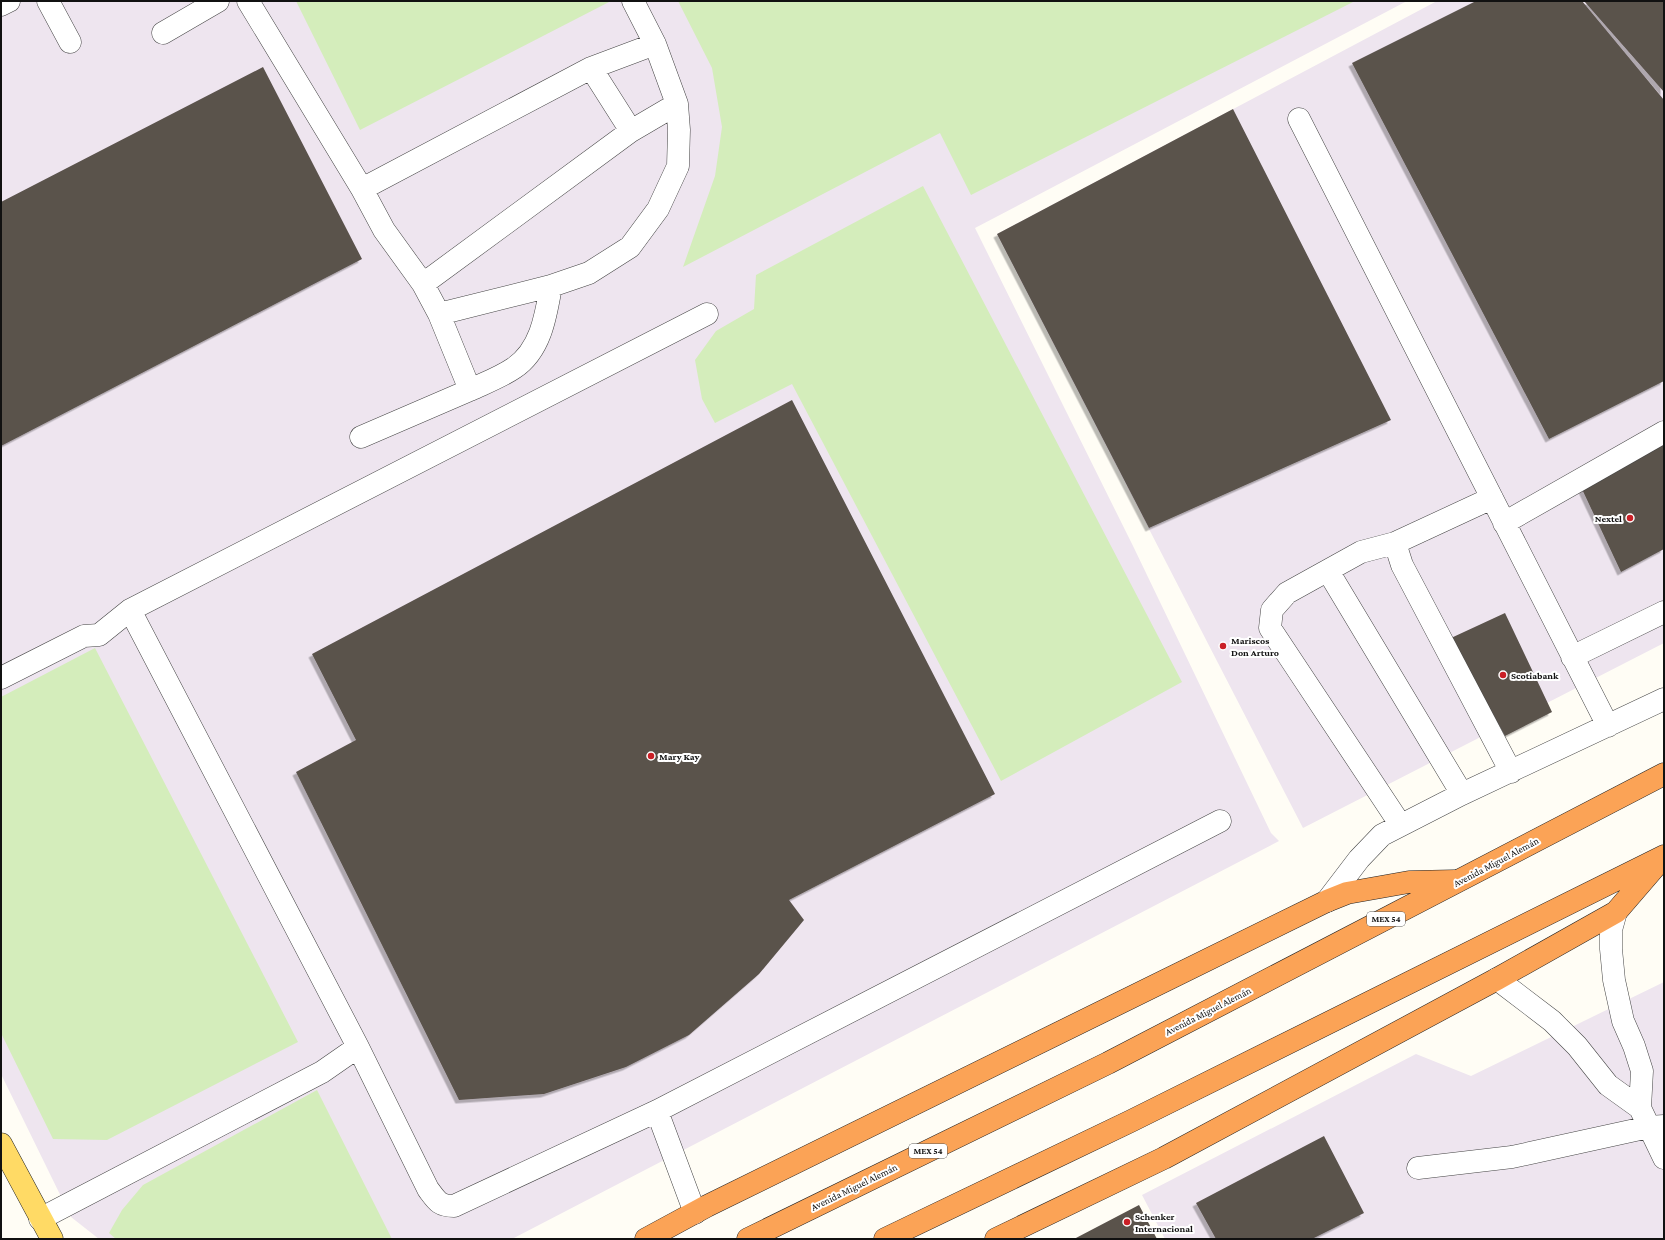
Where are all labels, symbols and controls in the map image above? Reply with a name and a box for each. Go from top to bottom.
place label: Nextel [1595,513,1622,524]
marker: Nextel [1625,513,1635,523]
place label: Mariscos Don Arturo [1231,635,1279,658]
marker: Mariscos Don Arturo [1218,641,1228,651]
marker: Scotiabank [1498,670,1508,680]
place label: Scotiabank [1511,670,1559,681]
marker: Mary Kay [646,751,656,761]
place label: Mary Kay [659,751,700,762]
street label: Avenida Miguel Alemán [1452,835,1541,889]
road number: MEX 54 [1367,912,1405,926]
street label: Avenida Miguel Alemán [1163,984,1253,1037]
road number: MEX 54 [909,1144,947,1158]
street label: Avenida Miguel Alemán [809,1161,900,1213]
place label: Schenker Internacional [1135,1211,1193,1234]
marker: Schenker Internacional [1122,1217,1132,1227]

